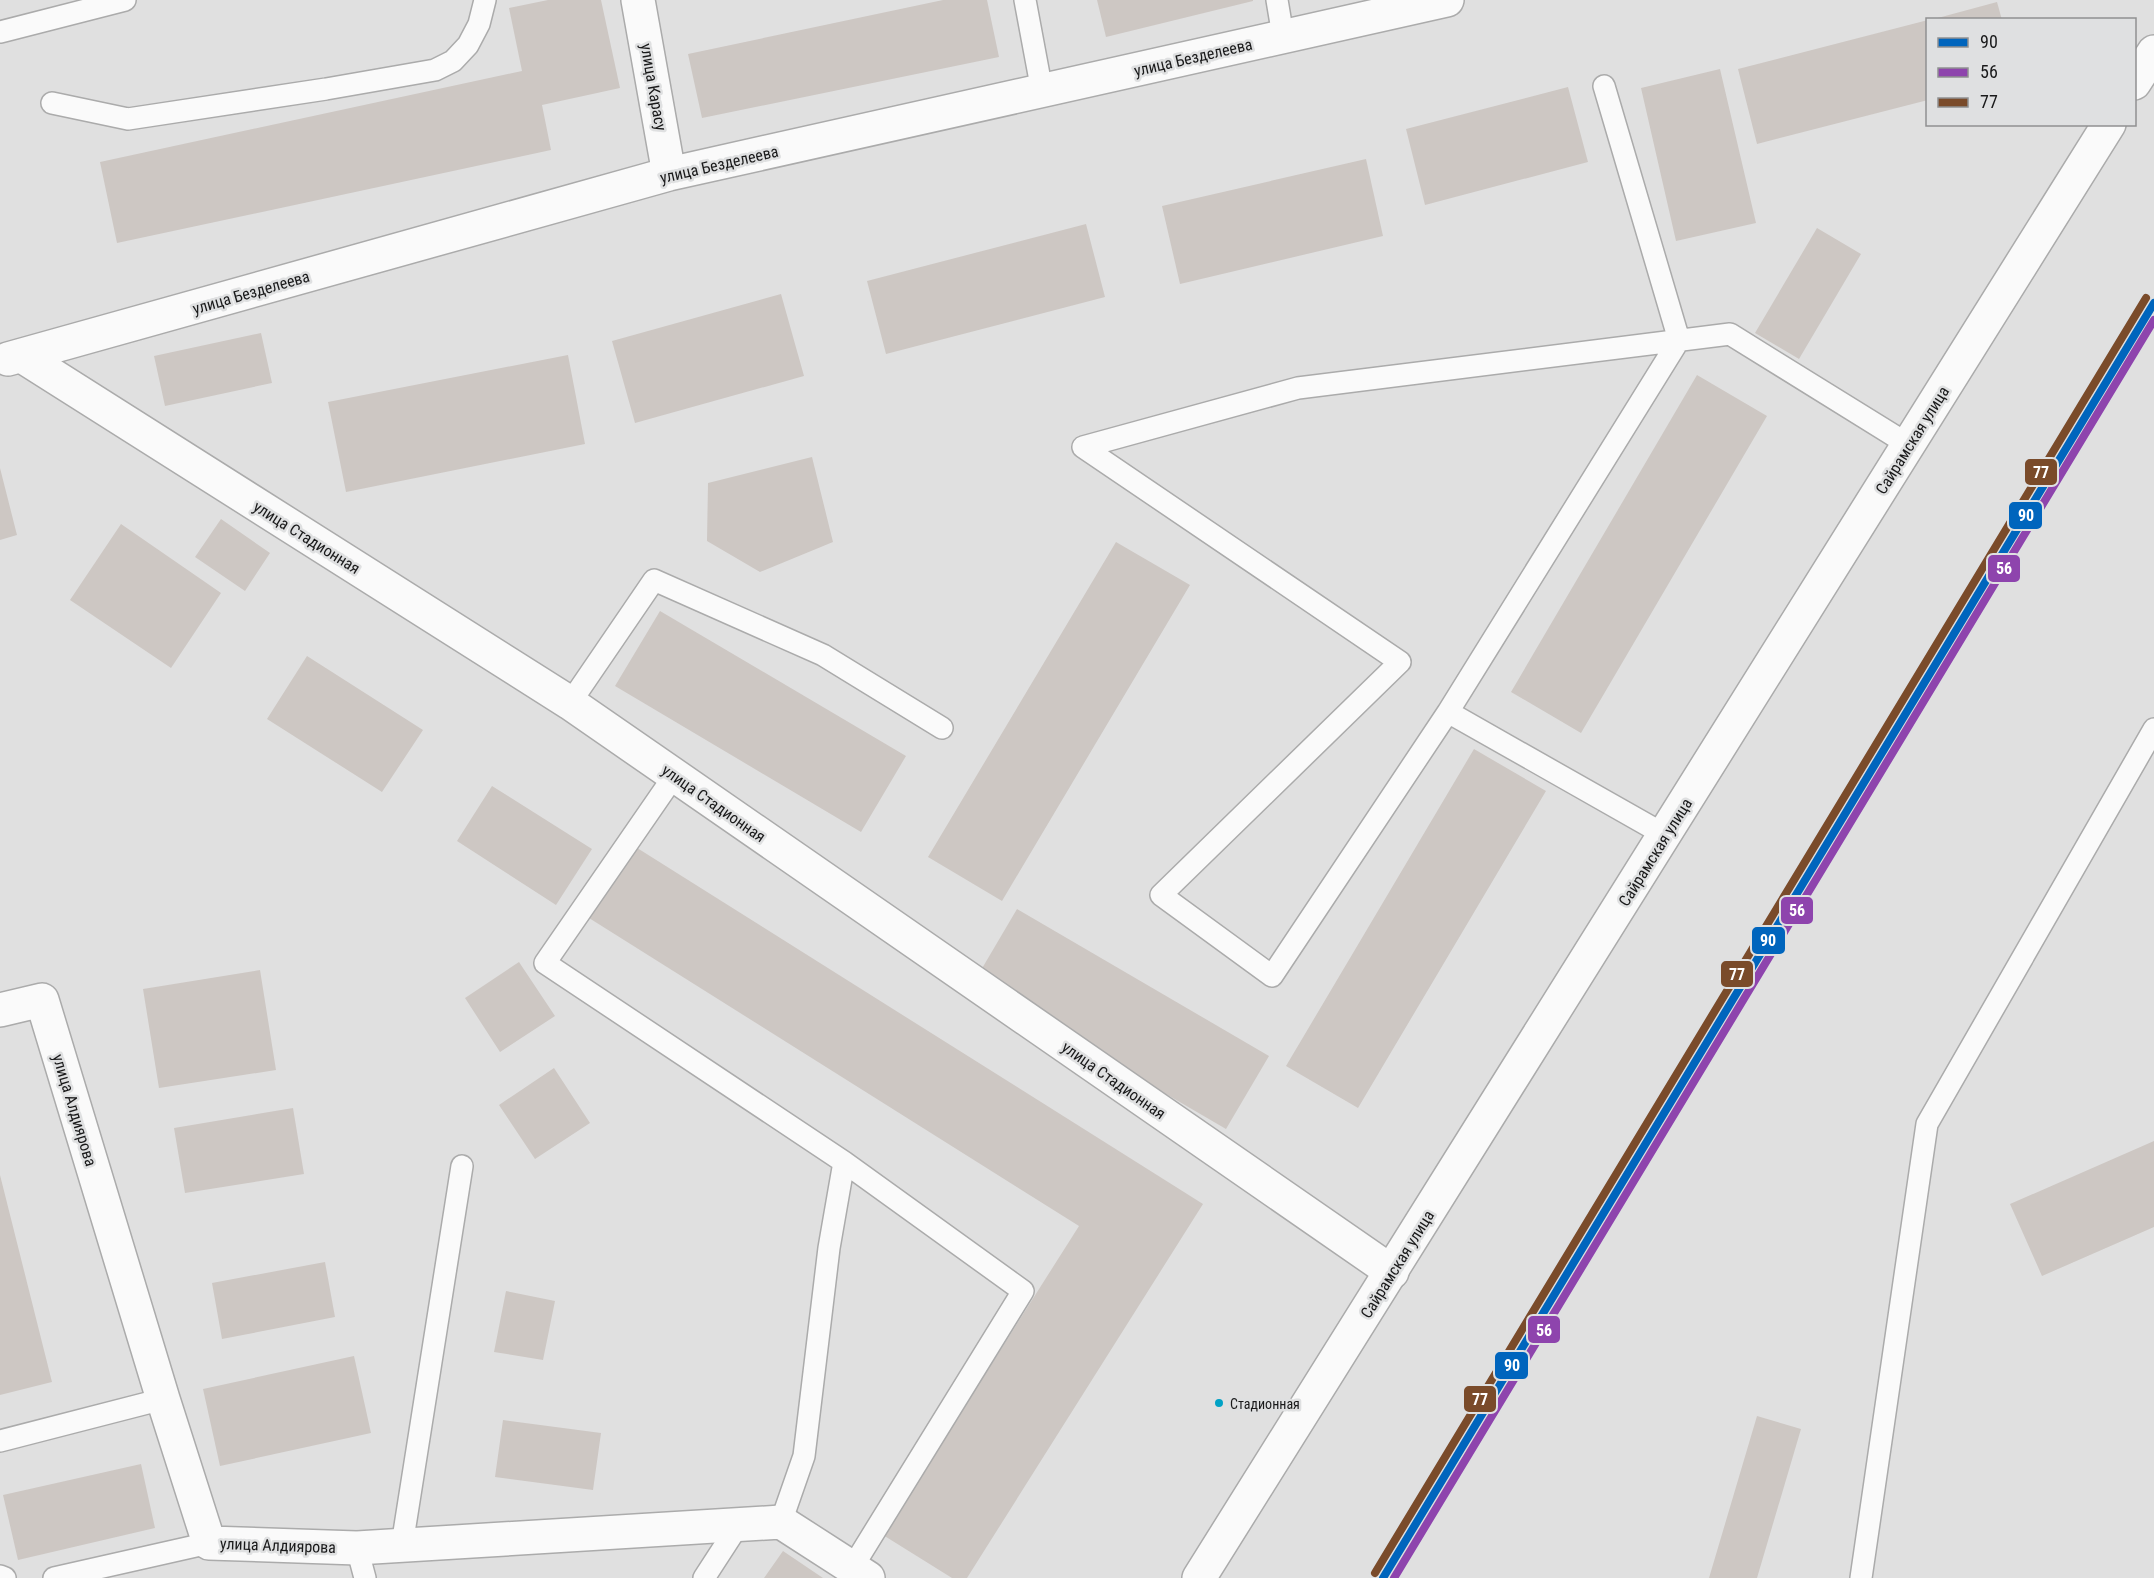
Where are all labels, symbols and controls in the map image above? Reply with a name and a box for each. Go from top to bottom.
legend [1926,18,2136,126]
text: 90 [1980,31,1998,52]
street label: улица Безделеева [1132,35,1254,80]
street label: улица Карасу [636,42,671,133]
text: 56 [1980,61,1998,82]
text: 77 [1980,91,1998,112]
street label: улица Безделеева [658,142,780,187]
street label: улица Безделеева [190,267,312,318]
street label: Сайрамская улица [1872,383,1953,498]
line badge: 77 [2024,458,2058,486]
text: 77 [2033,463,2049,482]
street label: улица Стадионная [250,497,364,578]
line badge: 90 [2008,501,2043,530]
text: 90 [2018,506,2034,525]
line badge: 56 [1987,554,2021,583]
text: 56 [1996,559,2012,578]
street label: улица Стадионная [658,761,769,846]
street label: Сайрамская улица [1615,795,1696,910]
line badge: 56 [1780,896,1814,925]
text: 56 [1789,901,1805,920]
line badge: 90 [1751,926,1786,955]
text: 90 [1760,931,1776,950]
line badge: 77 [1720,960,1754,988]
text: 77 [1729,965,1745,984]
street label: улица Стадионная [1058,1038,1169,1123]
street label: улица Алдиярова [48,1052,101,1168]
street label: Сайрамская улица [1357,1207,1438,1322]
line badge: 56 [1527,1315,1561,1344]
text: 56 [1536,1321,1552,1340]
line badge: 90 [1494,1351,1529,1380]
text: 90 [1504,1356,1520,1375]
line badge: 77 [1463,1385,1497,1413]
text: 77 [1472,1390,1488,1409]
place label: Стадионная [1230,1396,1300,1412]
marker: Стадионная [1213,1397,1225,1409]
street label: улица Алдиярова [220,1534,336,1557]

